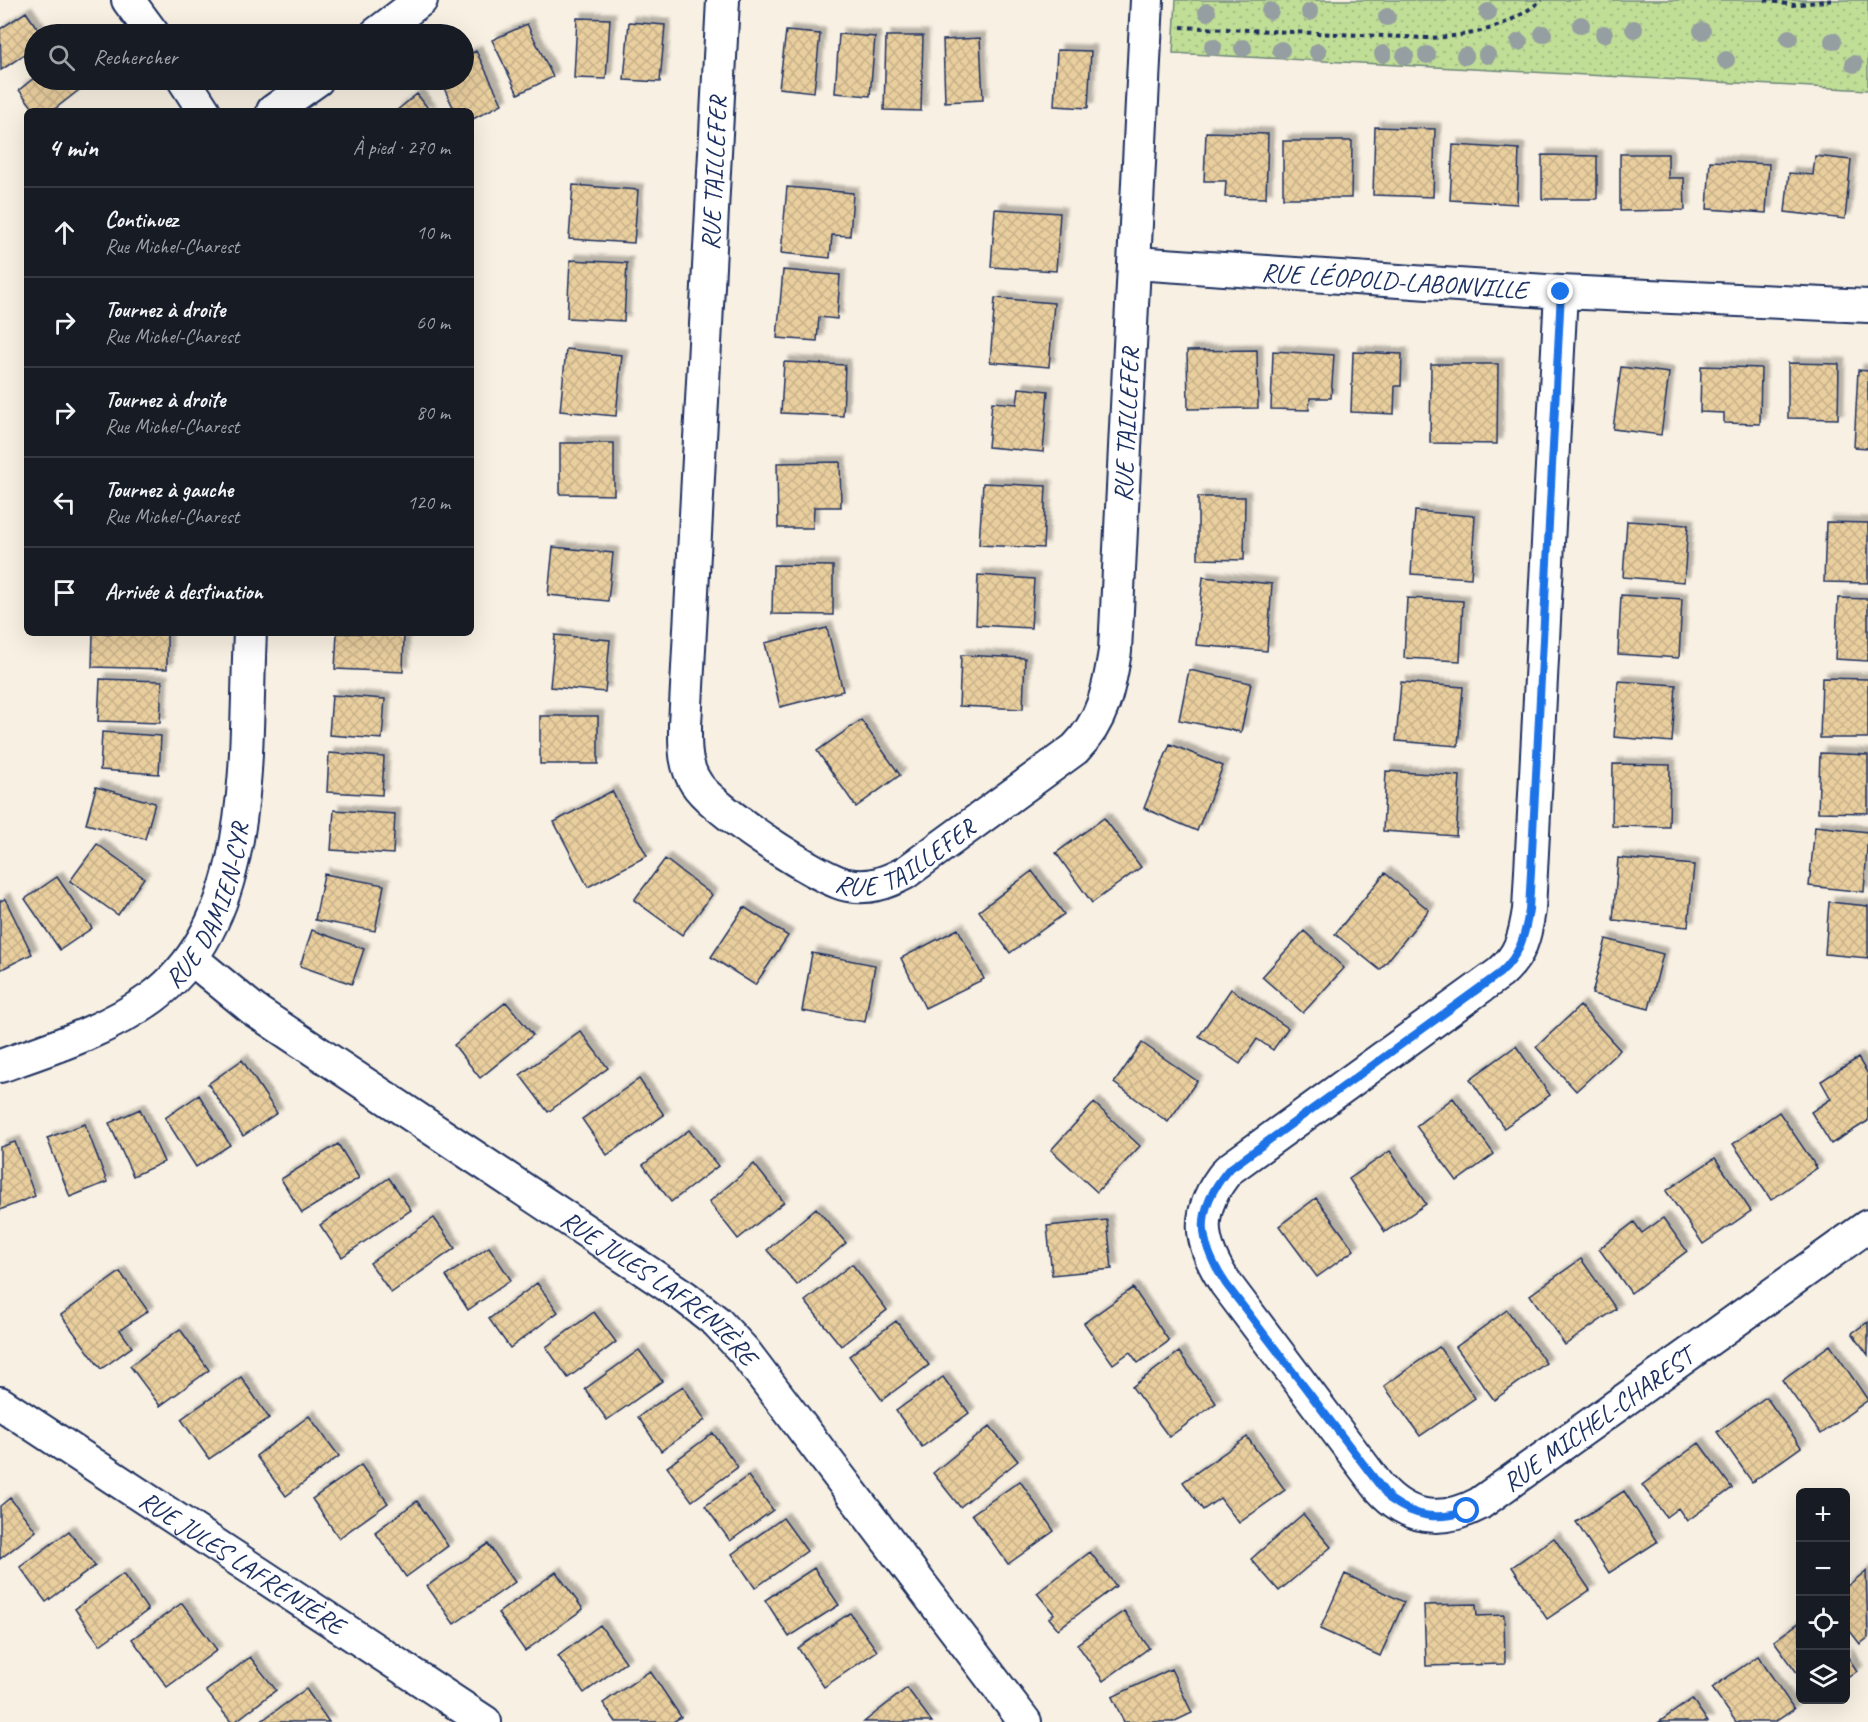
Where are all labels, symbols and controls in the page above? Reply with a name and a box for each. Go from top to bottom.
search box [24,24,474,90]
icon: search [45,41,78,74]
text: Rechercher [93,43,177,71]
street label: RUE TAILLEFER [693,93,735,251]
text: 4 min [48,131,98,164]
text: À pied · 270 m [353,135,450,160]
text: Continuez [105,206,178,234]
icon: ahead [48,216,81,249]
text: 10 m [416,220,450,245]
text: Rue Michel-Charest [105,234,239,259]
street label: RUE LÉOPOLD-LABONVILLE [1260,255,1532,306]
route end [1547,278,1573,304]
text: Tournez à droite [105,296,225,324]
icon: right [48,306,81,339]
text: 60 m [416,310,450,335]
text: Rue Michel-Charest [105,324,239,349]
street label: RUE TAILLEFER [1106,345,1146,503]
text: Tournez à droite [105,386,225,414]
icon: right [48,396,81,429]
text: 80 m [416,400,450,425]
text: Rue Michel-Charest [105,414,239,439]
text: Tournez à gauche [105,476,233,504]
icon: left [48,486,81,519]
text: 120 m [407,490,450,515]
text: Rue Michel-Charest [105,504,239,529]
icon: arrive [48,576,81,609]
text: Arrivée à destination [105,578,263,606]
street label: RUE TAILLEFER [832,810,983,903]
street label: RUE DAMIEN-CYR [158,818,256,995]
street label: RUE JULES LAFRENIÈRE [555,1203,767,1374]
street label: RUE MICHEL-CHAREST [1496,1336,1704,1499]
street label: RUE JULES LAFRENIÈRE [133,1483,354,1644]
map controls [1796,1488,1850,1704]
button: + [1796,1488,1850,1542]
route start [1453,1497,1479,1523]
button: − [1796,1542,1850,1596]
button: locate [1796,1596,1850,1650]
button: layers [1796,1650,1850,1704]

